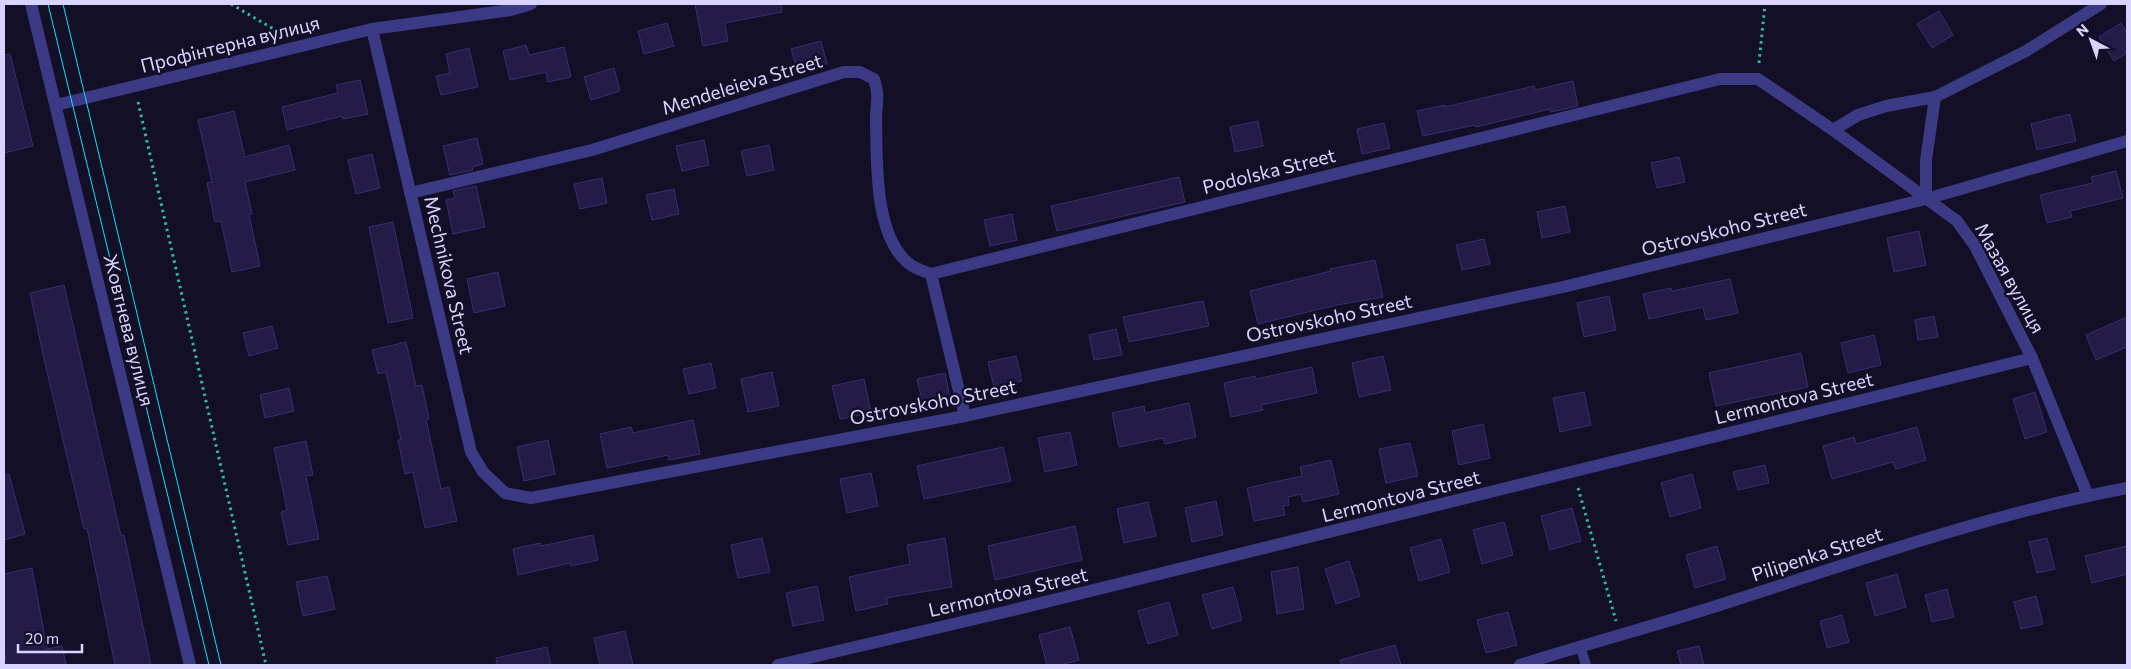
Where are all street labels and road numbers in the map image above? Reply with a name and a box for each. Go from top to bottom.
street label: Профінтерна вулиця [138,10,322,77]
street label: Mendeleieva Street [659,48,825,119]
street label: Podolska Street [1200,143,1338,198]
street label: Mechnikova Street [420,193,479,357]
street label: Ostrovskoho Street [1639,197,1809,260]
street label: Мазая вулиця [1971,219,2050,337]
street label: Жовтнева вулиця [99,251,159,408]
street label: Ostrovskoho Street [1244,289,1414,346]
street label: Lermontova Street [1712,367,1876,428]
street label: Ostrovskoho Street [848,374,1018,429]
street label: Lermontova Street [1319,465,1483,526]
street label: Pilipenka Street [1749,521,1885,586]
street label: Lermontova Street [926,562,1090,621]

